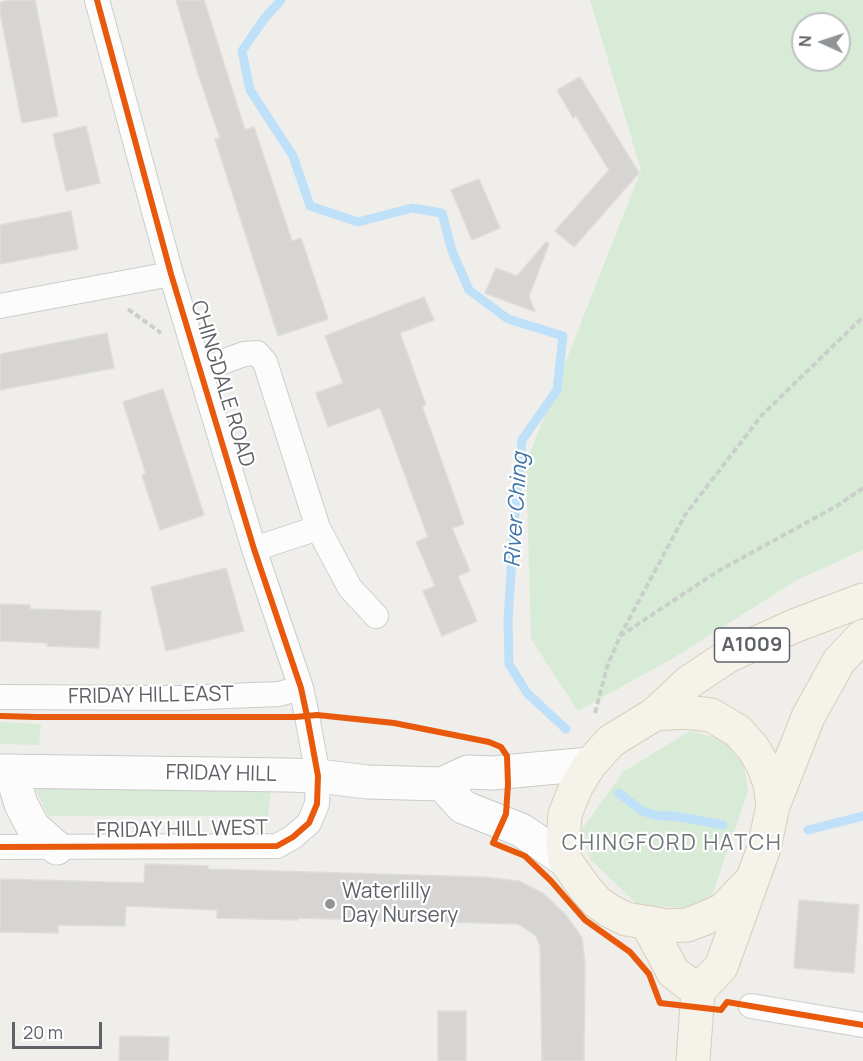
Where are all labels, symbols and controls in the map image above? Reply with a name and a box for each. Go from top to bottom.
north arrow [791,12,851,72]
text: N [794,35,816,47]
street label: CHINGDALE ROAD [185,298,259,470]
water label: River Ching [500,452,534,568]
road number: A1009 [714,628,789,662]
street label: FRIDAY HILL EAST [68,682,234,710]
street label: FRIDAY HILL [165,760,277,788]
street label: FRIDAY HILL WEST [96,816,268,844]
district label: CHINGFORD HATCH [562,831,782,857]
place label: Waterlilly Day Nursery [342,879,458,929]
marker: Waterlilly Day Nursery [323,897,337,911]
scale bar [15,1010,105,1048]
text: 20 m [23,1020,63,1044]

